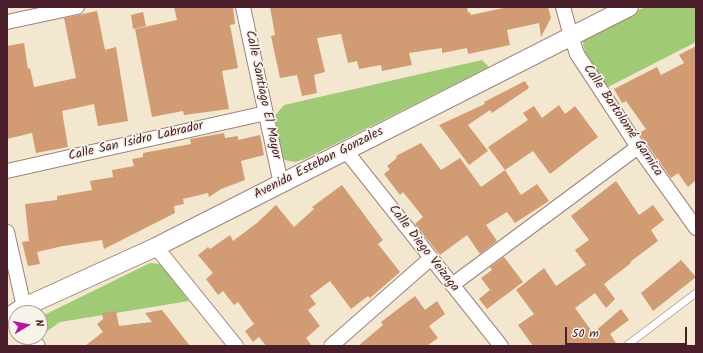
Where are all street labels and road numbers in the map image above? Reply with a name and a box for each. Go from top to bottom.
street label: Calle Santiago El Mayor [241,29,283,161]
street label: Calle Bartolomé Garnica [579,62,665,180]
street label: Calle San Isidro Labrador [67,119,205,165]
street label: Avenida Esteban Gonzales [252,125,386,203]
street label: Calle Diego Veizaga [384,202,462,296]

